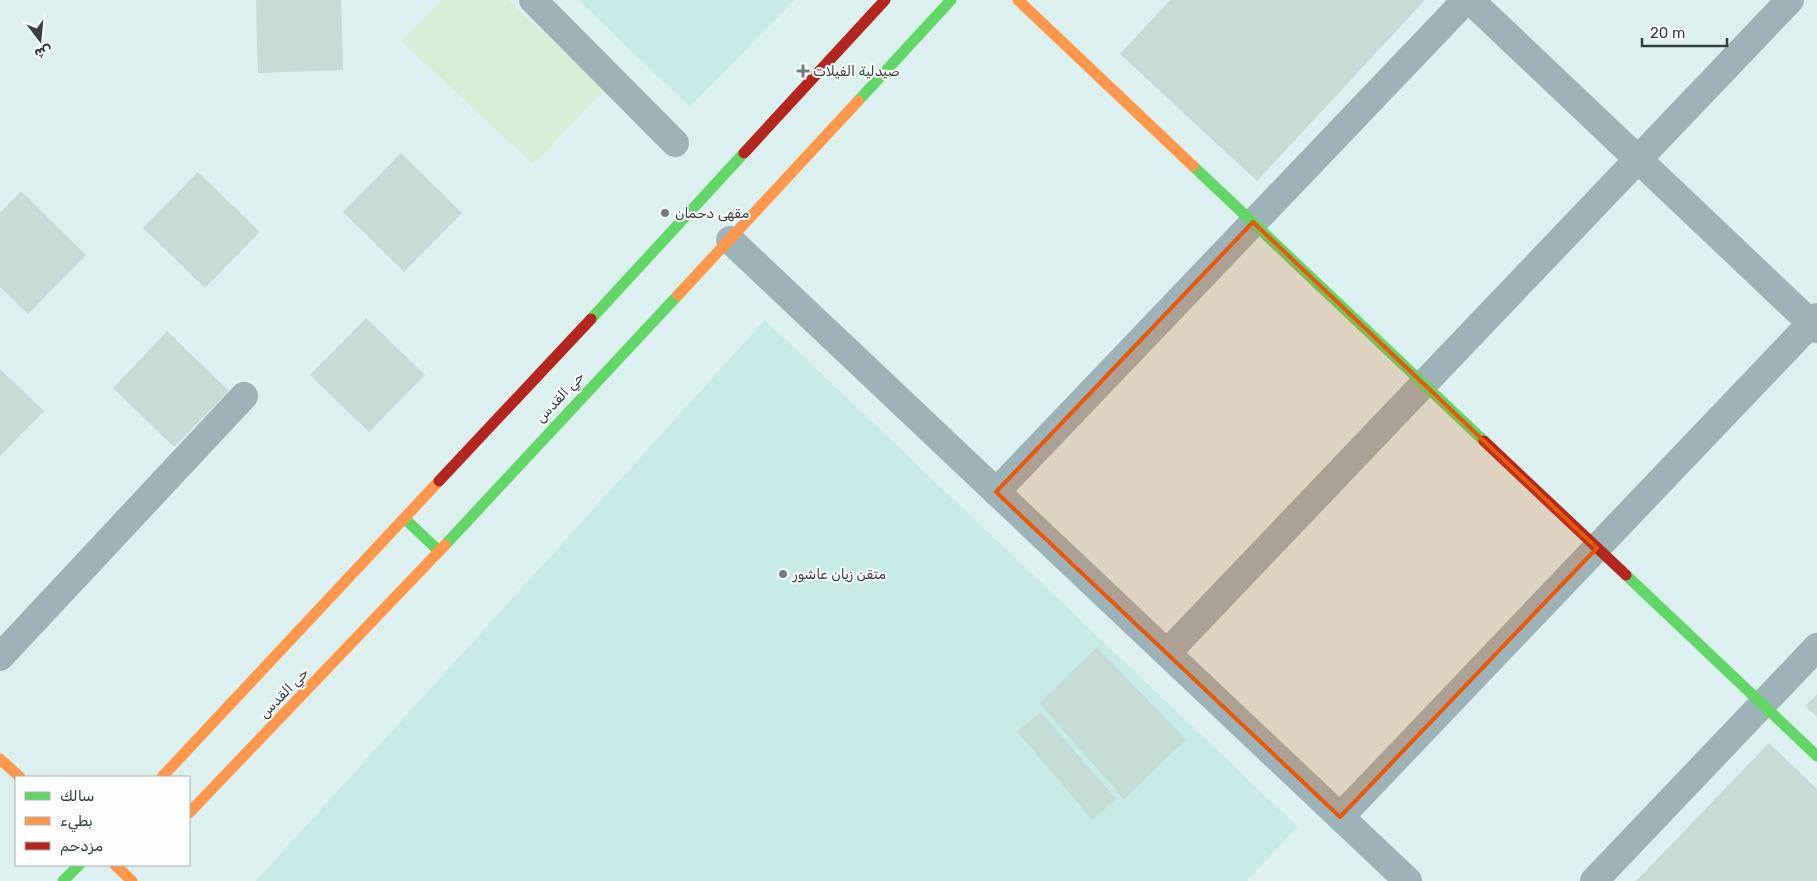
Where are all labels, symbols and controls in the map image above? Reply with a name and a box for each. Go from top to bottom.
north arrow [15,15,65,65]
scale bar [1642,15,1727,47]
text: 20 m [1650,24,1685,42]
text: ش [32,41,54,63]
place label: صيدلية الفيلات [813,63,900,80]
marker: صيدلية الفيلات [797,65,809,77]
place label: مقهى دحمان [675,205,749,222]
marker: مقهى دحمان [659,207,671,219]
street label: حي القدس [532,368,590,427]
place label: متقن زيان عاشور [792,566,886,583]
marker: متقن زيان عاشور [777,568,789,580]
street label: حي القدس [256,664,314,723]
legend [15,776,190,866]
text: سالك [60,787,95,805]
text: بطيء [60,812,93,833]
text: مزدحم [60,837,103,856]

